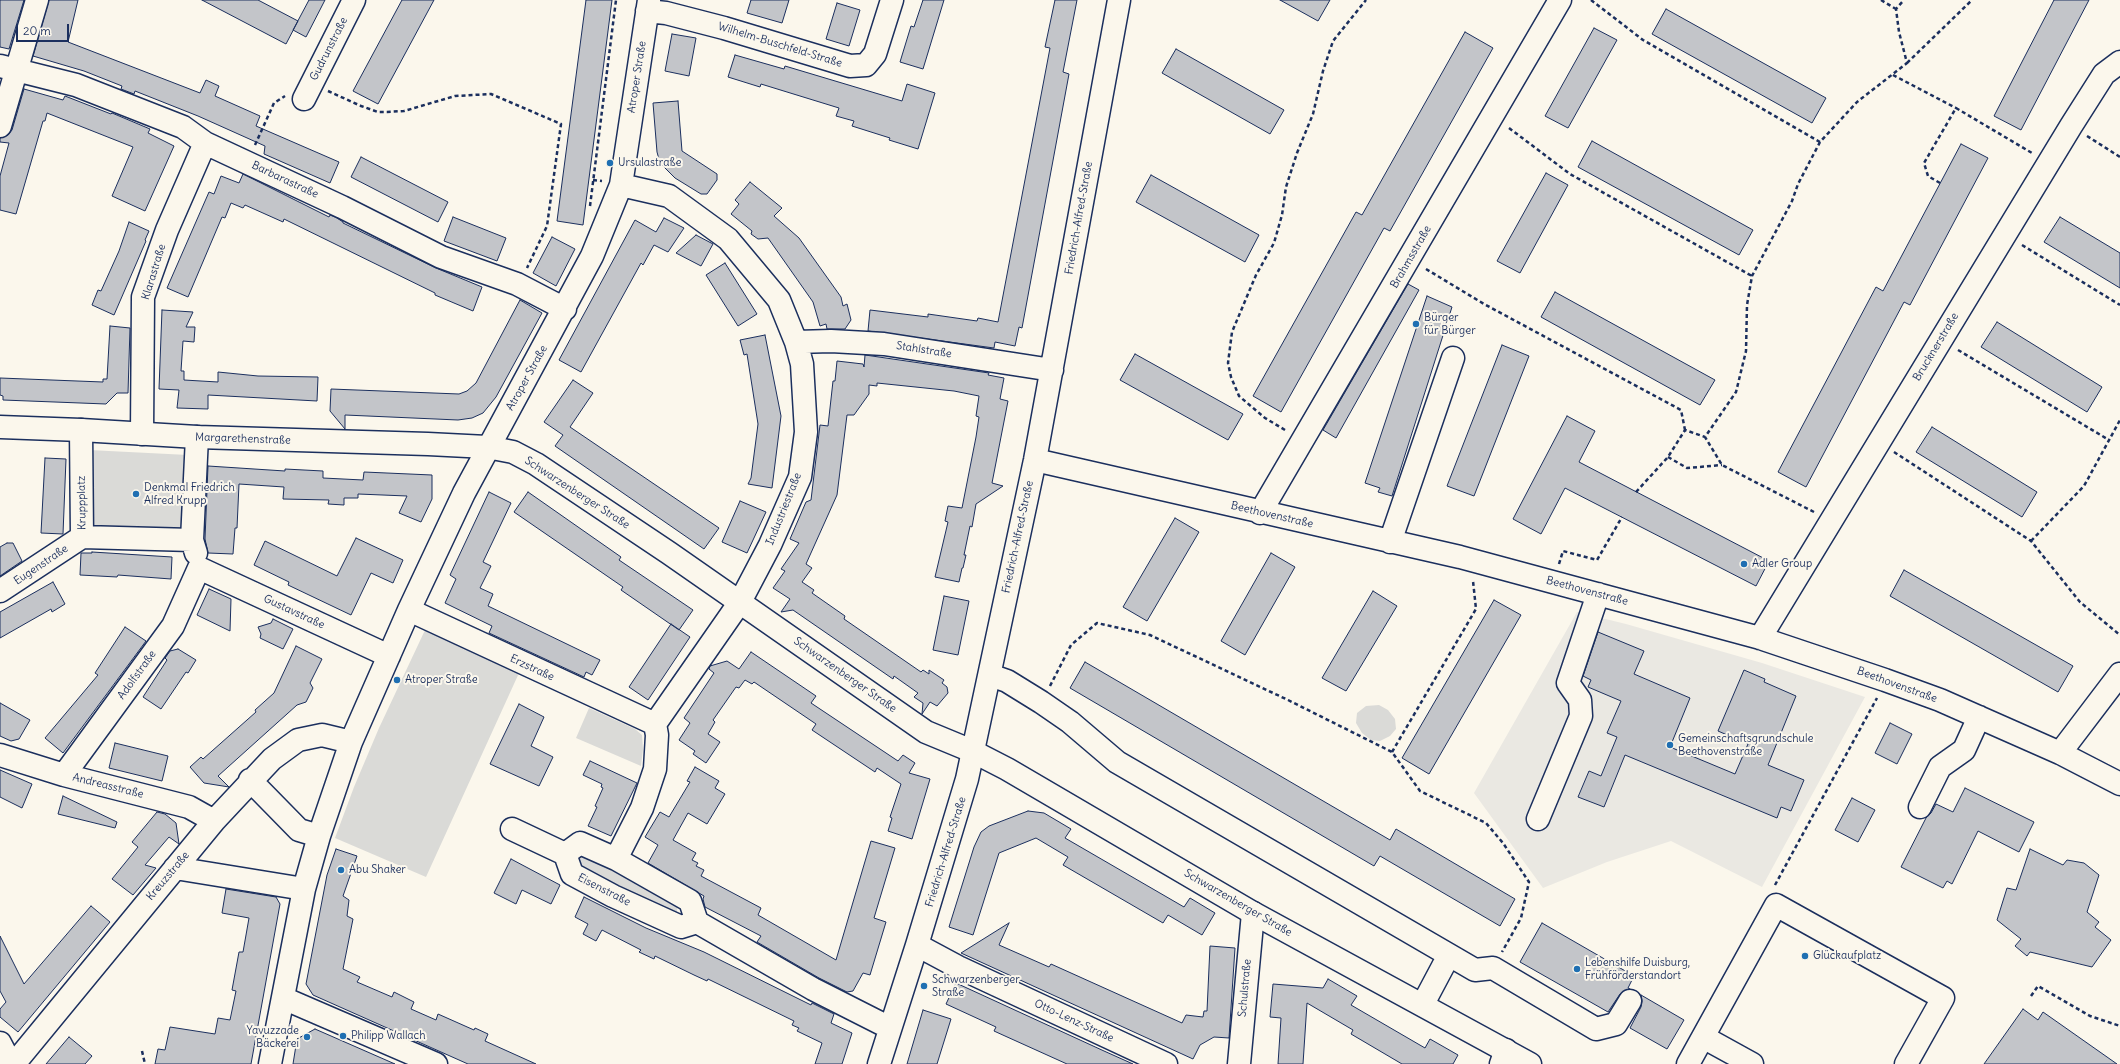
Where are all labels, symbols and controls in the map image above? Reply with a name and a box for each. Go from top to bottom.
street label: Gudrunstraße [307,15,351,83]
scale bar [18,16,71,42]
street label: Wilhelm-Buschfeld-Straße [716,20,844,70]
text: 20 m [23,23,51,38]
street label: Atroper Straße [625,40,649,114]
place label: Ursulastraße [618,156,681,170]
marker: Ursulastraße [605,158,615,168]
street label: Barbarastraße [249,159,321,201]
street label: Friedrich-Alfred-Straße [1063,160,1095,276]
street label: Brahmsstraße [1388,223,1434,291]
street label: Klarastraße [139,243,169,301]
street label: Brucknerstraße [1910,310,1962,384]
place label: Bürger für Bürger [1424,311,1476,337]
marker: Bürger für Bürger [1411,319,1421,329]
street label: Stahlstraße [895,339,953,361]
street label: Atroper Straße [504,343,550,413]
street label: Margarethenstraße [195,431,291,447]
street label: Schwarzenberger Straße [522,454,632,532]
street label: Industriestraße [763,471,805,547]
street label: Kruppplatz [75,476,89,530]
street label: Friedrich-Alfred-Straße [1000,480,1036,594]
place label: Denkmal Friedrich Alfred Krupp [144,481,235,507]
marker: Denkmal Friedrich Alfred Krupp [131,489,141,499]
street label: Beethovenstraße [1229,499,1315,531]
street label: Eugenstraße [11,542,71,588]
place label: Adler Group [1752,557,1812,571]
marker: Adler Group [1739,559,1749,569]
street label: Beethovenstraße [1545,574,1629,608]
street label: Gustavstraße [261,592,327,632]
street label: Schwarzenberger Straße [791,634,899,716]
street label: Adolfstraße [115,648,159,702]
street label: Erzstraße [508,652,556,684]
street label: Beethovenstraße [1855,664,1939,706]
place label: Atroper Straße [405,673,478,687]
marker: Atroper Straße [392,675,402,685]
place label: Gemeinschaftsgrundschule Beethovenstraße [1678,732,1813,758]
marker: Gemeinschaftsgrundschule Beethovenstraße [1665,740,1675,750]
street label: Andreasstraße [71,771,145,801]
street label: Friedrich-Alfred-Straße [923,795,969,909]
street label: Kreuzstraße [144,849,192,903]
place label: Abu Shaker [349,863,406,877]
marker: Abu Shaker [336,865,346,875]
street label: Schwarzenberger Straße [1182,867,1294,939]
street label: Eisenstraße [575,871,633,909]
place label: Glückaufplatz [1813,949,1881,963]
marker: Glückaufplatz [1800,951,1810,961]
place label: Lebenshilfe Duisburg, Frühförderstandort [1585,956,1690,982]
street label: Schulstraße [1236,958,1254,1018]
marker: Lebenshilfe Duisburg, Frühförderstandort [1572,964,1582,974]
place label: Schwarzenberger Straße [932,973,1020,999]
marker: Schwarzenberger Straße [919,981,929,991]
street label: Otto-Lenz-Straße [1032,997,1116,1045]
place label: Yavuzzade Bäckerei [247,1024,299,1050]
place label: Philipp Wallach [351,1029,426,1043]
marker: Philipp Wallach [338,1031,348,1041]
marker: Yavuzzade Bäckerei [302,1032,312,1042]

